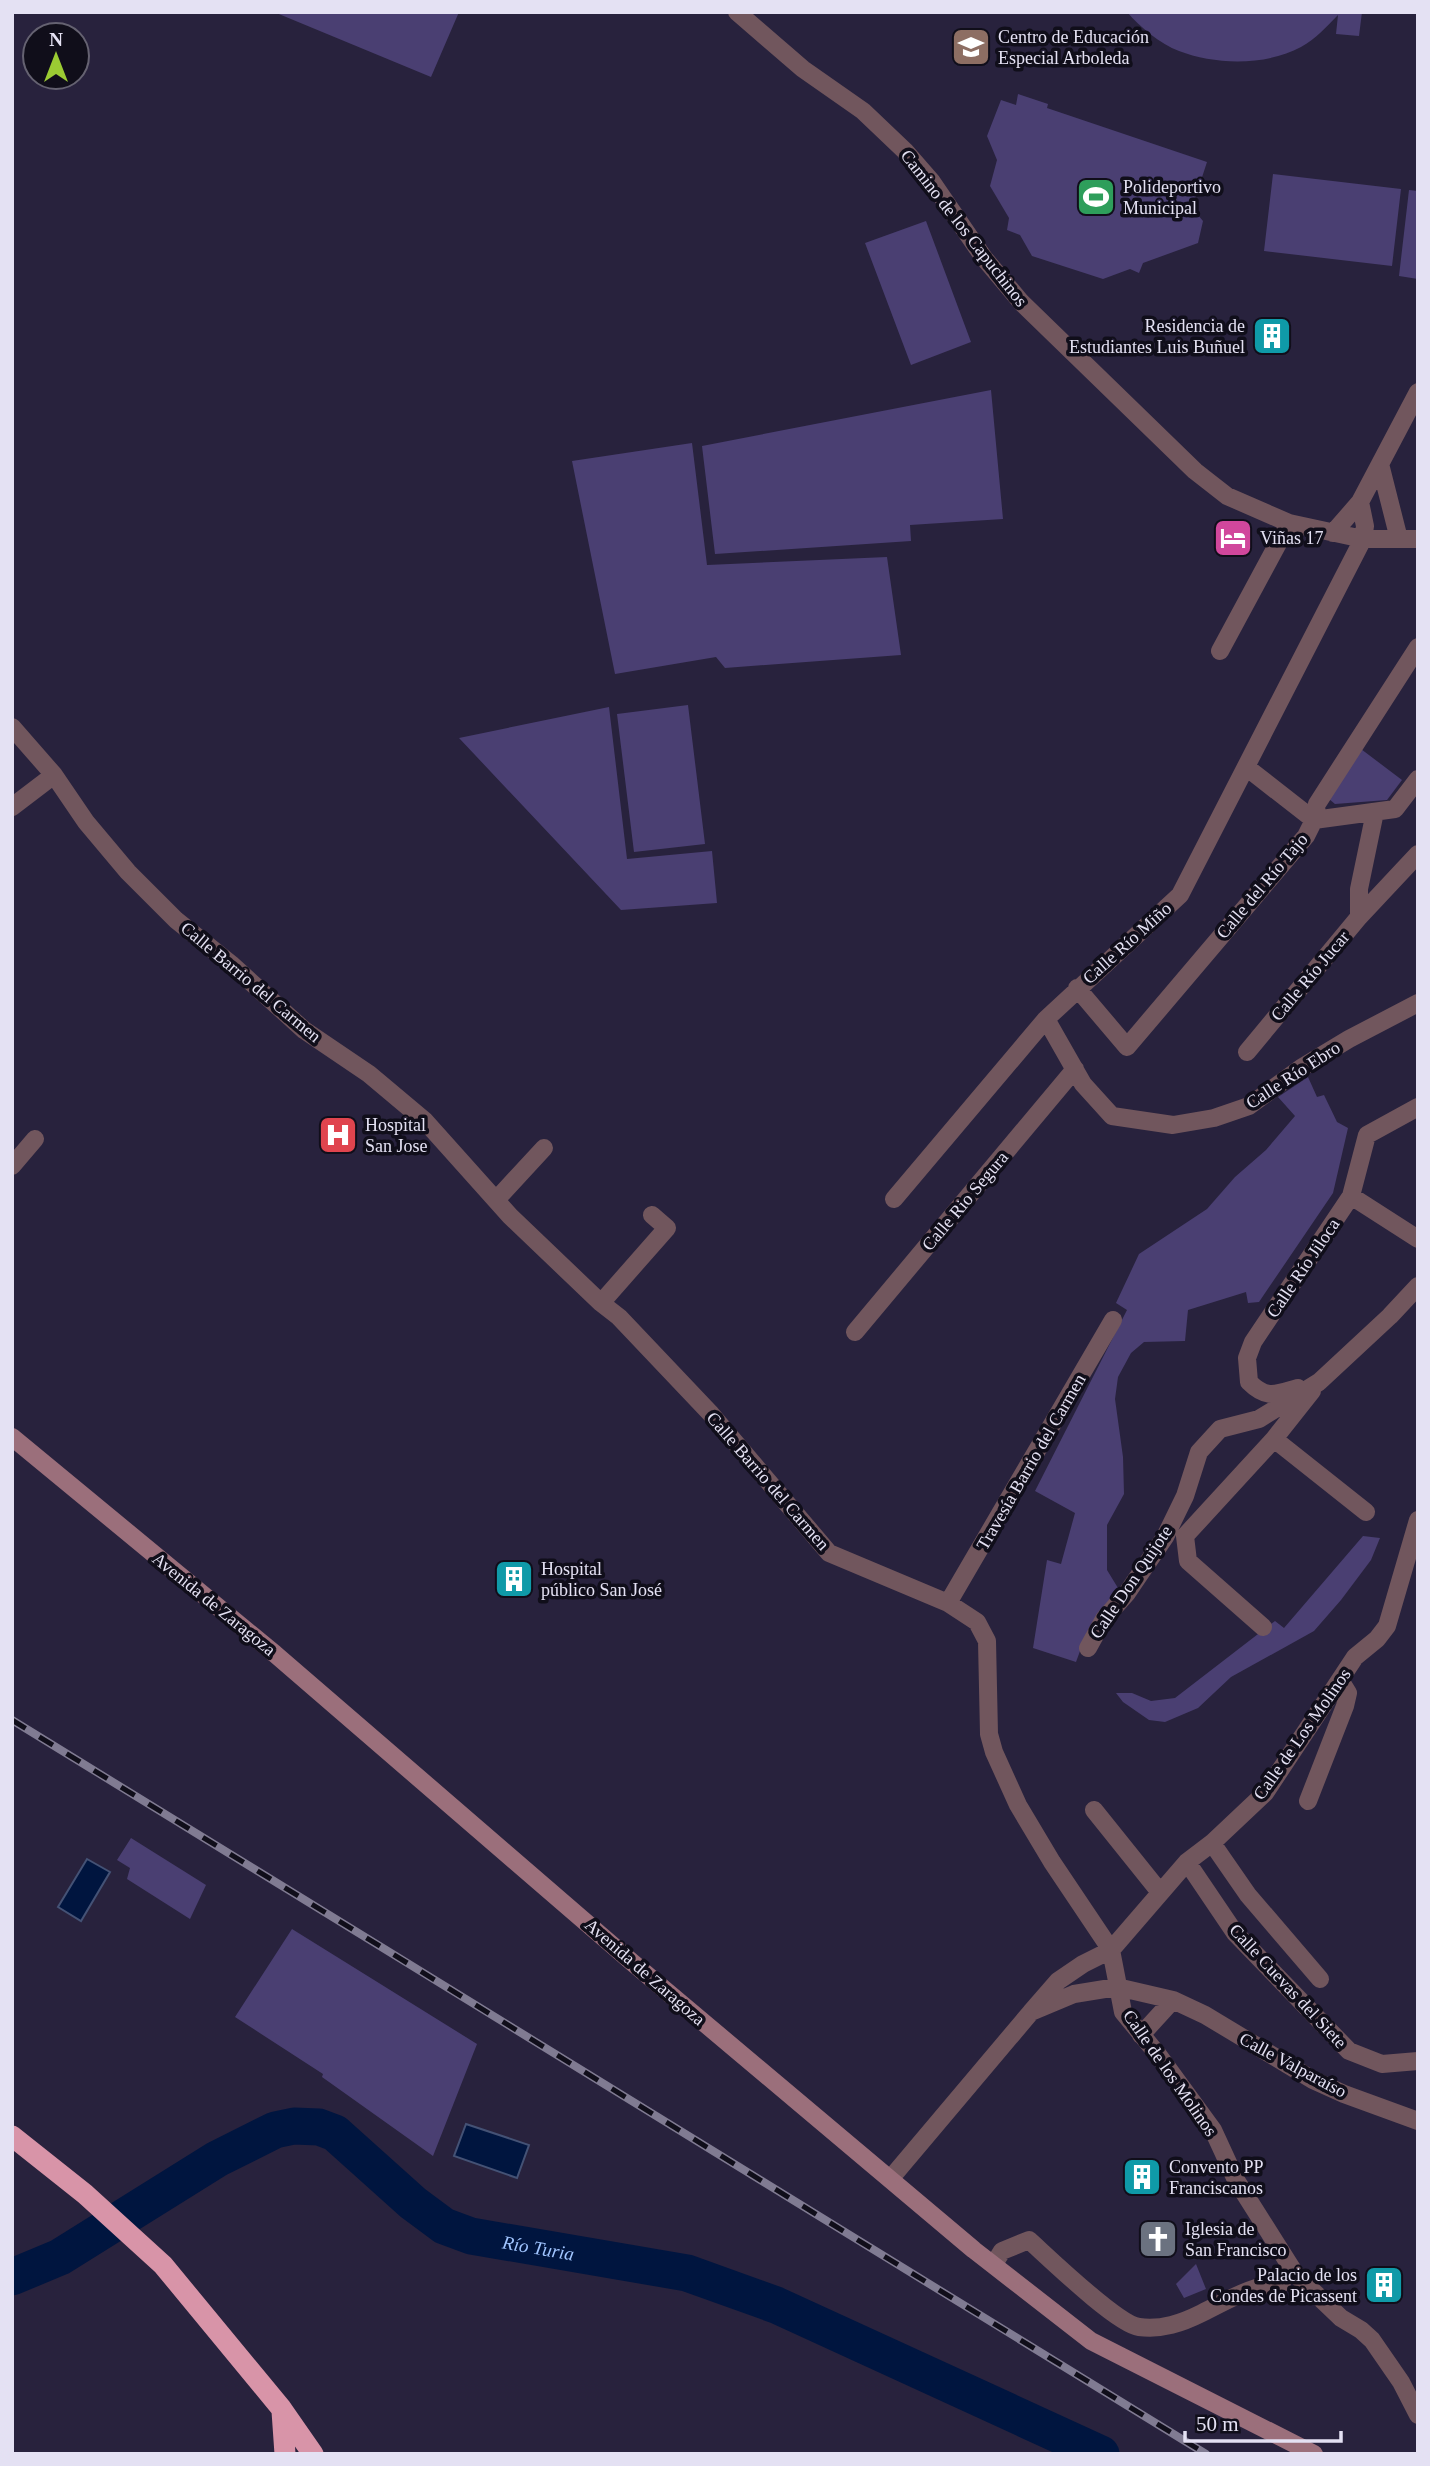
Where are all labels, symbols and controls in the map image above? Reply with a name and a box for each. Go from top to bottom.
north arrow [21,21,91,91]
school or university icon: Centro de Educación Especial Arboleda [950,26,992,68]
place label: Centro de Educación Especial Arboleda [998,27,1149,68]
text: N [49,29,63,50]
street label: Camino de los Capuchinos [897,146,1031,310]
sports icon: Polideportivo Municipal [1075,176,1117,218]
place label: Polideportivo Municipal [1123,177,1221,218]
building icon: Residencia de Estudiantes Luis Buñuel [1251,315,1293,357]
place label: Residencia de Estudiantes Luis Buñuel [1069,316,1245,357]
hotel icon: Viñas 17 [1212,517,1254,559]
place label: Viñas 17 [1260,528,1323,548]
street label: Calle del Río Tajo [1212,829,1312,943]
street label: Calle Río Miño [1079,898,1175,988]
street label: Calle Barrio del Carmen [177,918,325,1046]
street label: Calle Río Jucar [1267,927,1353,1025]
street label: Calle Río Ebro [1242,1037,1344,1113]
hospital icon: Hospital San Jose [317,1114,359,1156]
place label: Hospital San Jose [365,1115,428,1156]
street label: Calle Rio Segura [918,1147,1012,1255]
street label: Calle Río Jiloca [1263,1215,1343,1321]
street label: Travesía Barrio del Carmen [972,1370,1090,1554]
street label: Calle Barrio del Carmen [703,1408,833,1554]
street label: Calle Don Quijote [1086,1522,1176,1642]
street label: Avenida de Zaragoza [148,1548,280,1660]
building icon: Hospital público San José [493,1558,535,1600]
place label: Hospital público San José [541,1559,662,1600]
street label: Calle de Los Molinos [1249,1665,1355,1803]
street label: Avenida de Zaragoza [581,1914,709,2030]
street label: Calle Cuevas del Siete [1225,1920,1351,2052]
street label: Calle de los Molinos [1119,2006,1221,2140]
street label: Calle Valparaíso [1236,2028,1350,2102]
building icon: Convento PP Franciscanos [1121,2156,1163,2198]
place label: Convento PP Franciscanos [1169,2157,1264,2198]
church icon: Iglesia de San Francisco [1137,2218,1179,2260]
place label: Iglesia de San Francisco [1185,2219,1286,2260]
water label: Río Turia [500,2231,576,2264]
building icon: Palacio de los Condes de Picassent [1363,2264,1405,2306]
place label: Palacio de los Condes de Picassent [1210,2265,1357,2306]
scale bar [1185,2400,1341,2444]
text: 50 m [1196,2412,1239,2436]

